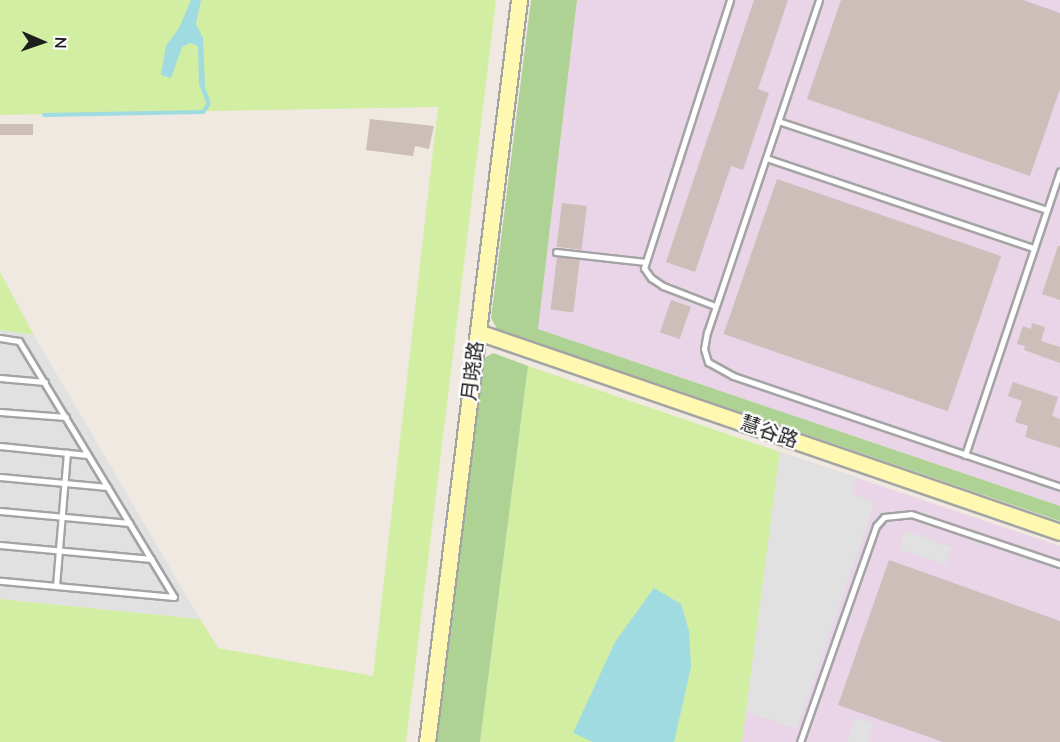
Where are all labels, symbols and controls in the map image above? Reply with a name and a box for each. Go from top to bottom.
north arrow [12,12,72,72]
text: N [49,36,71,49]
street label: 月晓路 [457,340,489,402]
street label: 慧谷路 [737,411,801,453]

